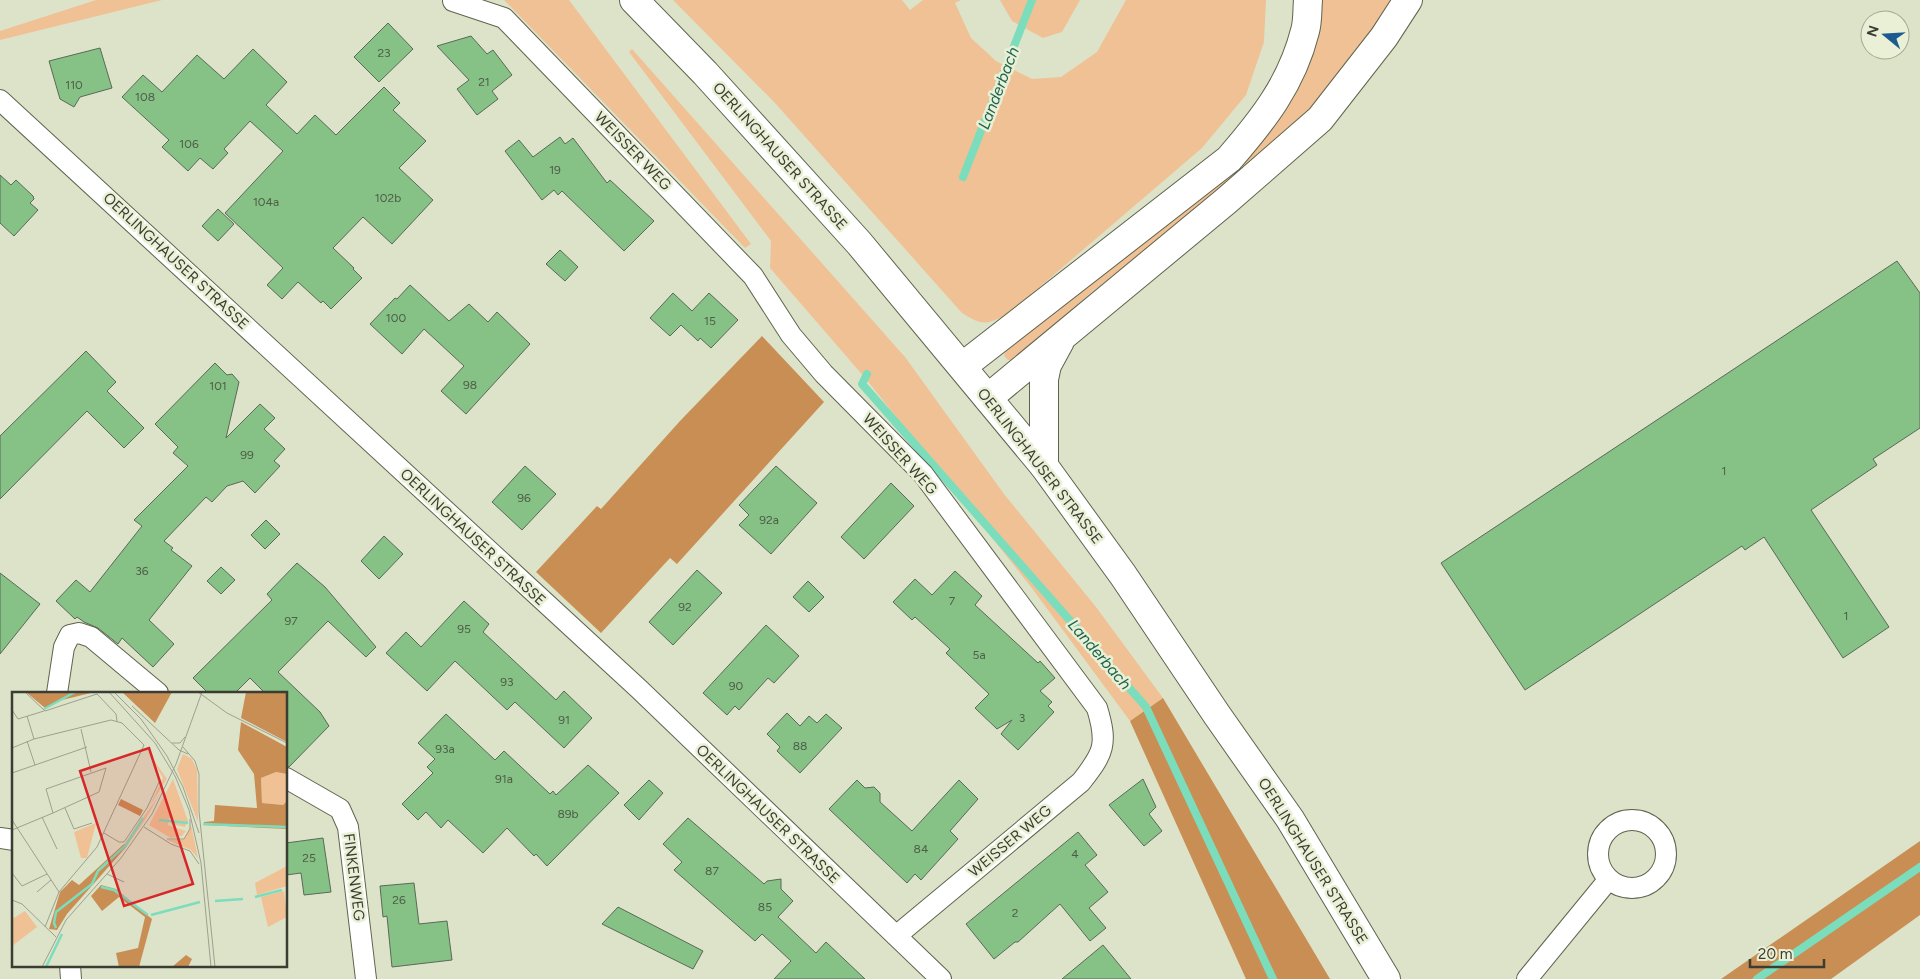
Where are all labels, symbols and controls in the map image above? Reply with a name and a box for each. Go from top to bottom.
north arrow [1860,10,1910,60]
text: N [1863,23,1883,39]
water label: Landerbach [974,44,1023,132]
house number: 23 [377,46,391,60]
house number: 21 [478,75,490,89]
house number: 110 [65,78,83,92]
street label: OERLINGHAUSER STRASSE [709,79,851,233]
house number: 108 [135,90,155,104]
street label: WEISSER WEG [591,108,675,194]
house number: 106 [179,137,199,151]
house number: 19 [549,163,561,177]
street label: OERLINGHAUSER STRASSE [100,189,252,333]
house number: 102b [375,191,401,205]
house number: 104a [253,195,279,209]
house number: 100 [386,311,406,325]
house number: 15 [704,314,716,328]
house number: 98 [463,378,477,392]
house number: 101 [209,379,227,393]
street label: OERLINGHAUSER STRASSE [974,385,1106,547]
street label: WEISSER WEG [859,410,941,498]
house number: 99 [240,448,254,462]
house number: 1 [1722,464,1726,478]
street label: OERLINGHAUSER STRASSE [397,465,549,609]
house number: 96 [517,491,531,505]
house number: 92a [759,513,779,527]
house number: 36 [135,564,149,578]
house number: 7 [949,594,956,608]
house number: 92 [678,600,692,614]
house number: 1 [1844,609,1848,623]
house number: 97 [284,614,298,628]
water label: Landerbach [1064,615,1135,693]
house number: 95 [457,622,471,636]
house number: 5a [972,648,986,662]
house number: 93 [500,675,514,689]
house number: 90 [729,679,744,693]
inset map [12,692,288,966]
house number: 3 [1019,711,1025,725]
house number: 91 [558,713,570,727]
house number: 88 [793,739,807,753]
street label: OERLINGHAUSER STRASSE [693,741,843,887]
house number: 93a [435,742,455,756]
house number: 91a [495,772,513,786]
street label: OERLINGHAUSER STRASSE [1254,775,1372,947]
street label: WEISSER WEG [965,801,1055,881]
house number: 89b [557,807,579,821]
street label: FINKENWEG [340,832,368,922]
house number: 84 [914,842,929,856]
house number: 4 [1071,847,1079,861]
house number: 25 [302,851,316,865]
house number: 87 [705,864,719,878]
house number: 26 [392,893,406,907]
house number: 85 [758,900,772,914]
house number: 2 [1012,906,1018,920]
scale bar [1750,936,1824,968]
text: 20 m [1758,945,1792,963]

